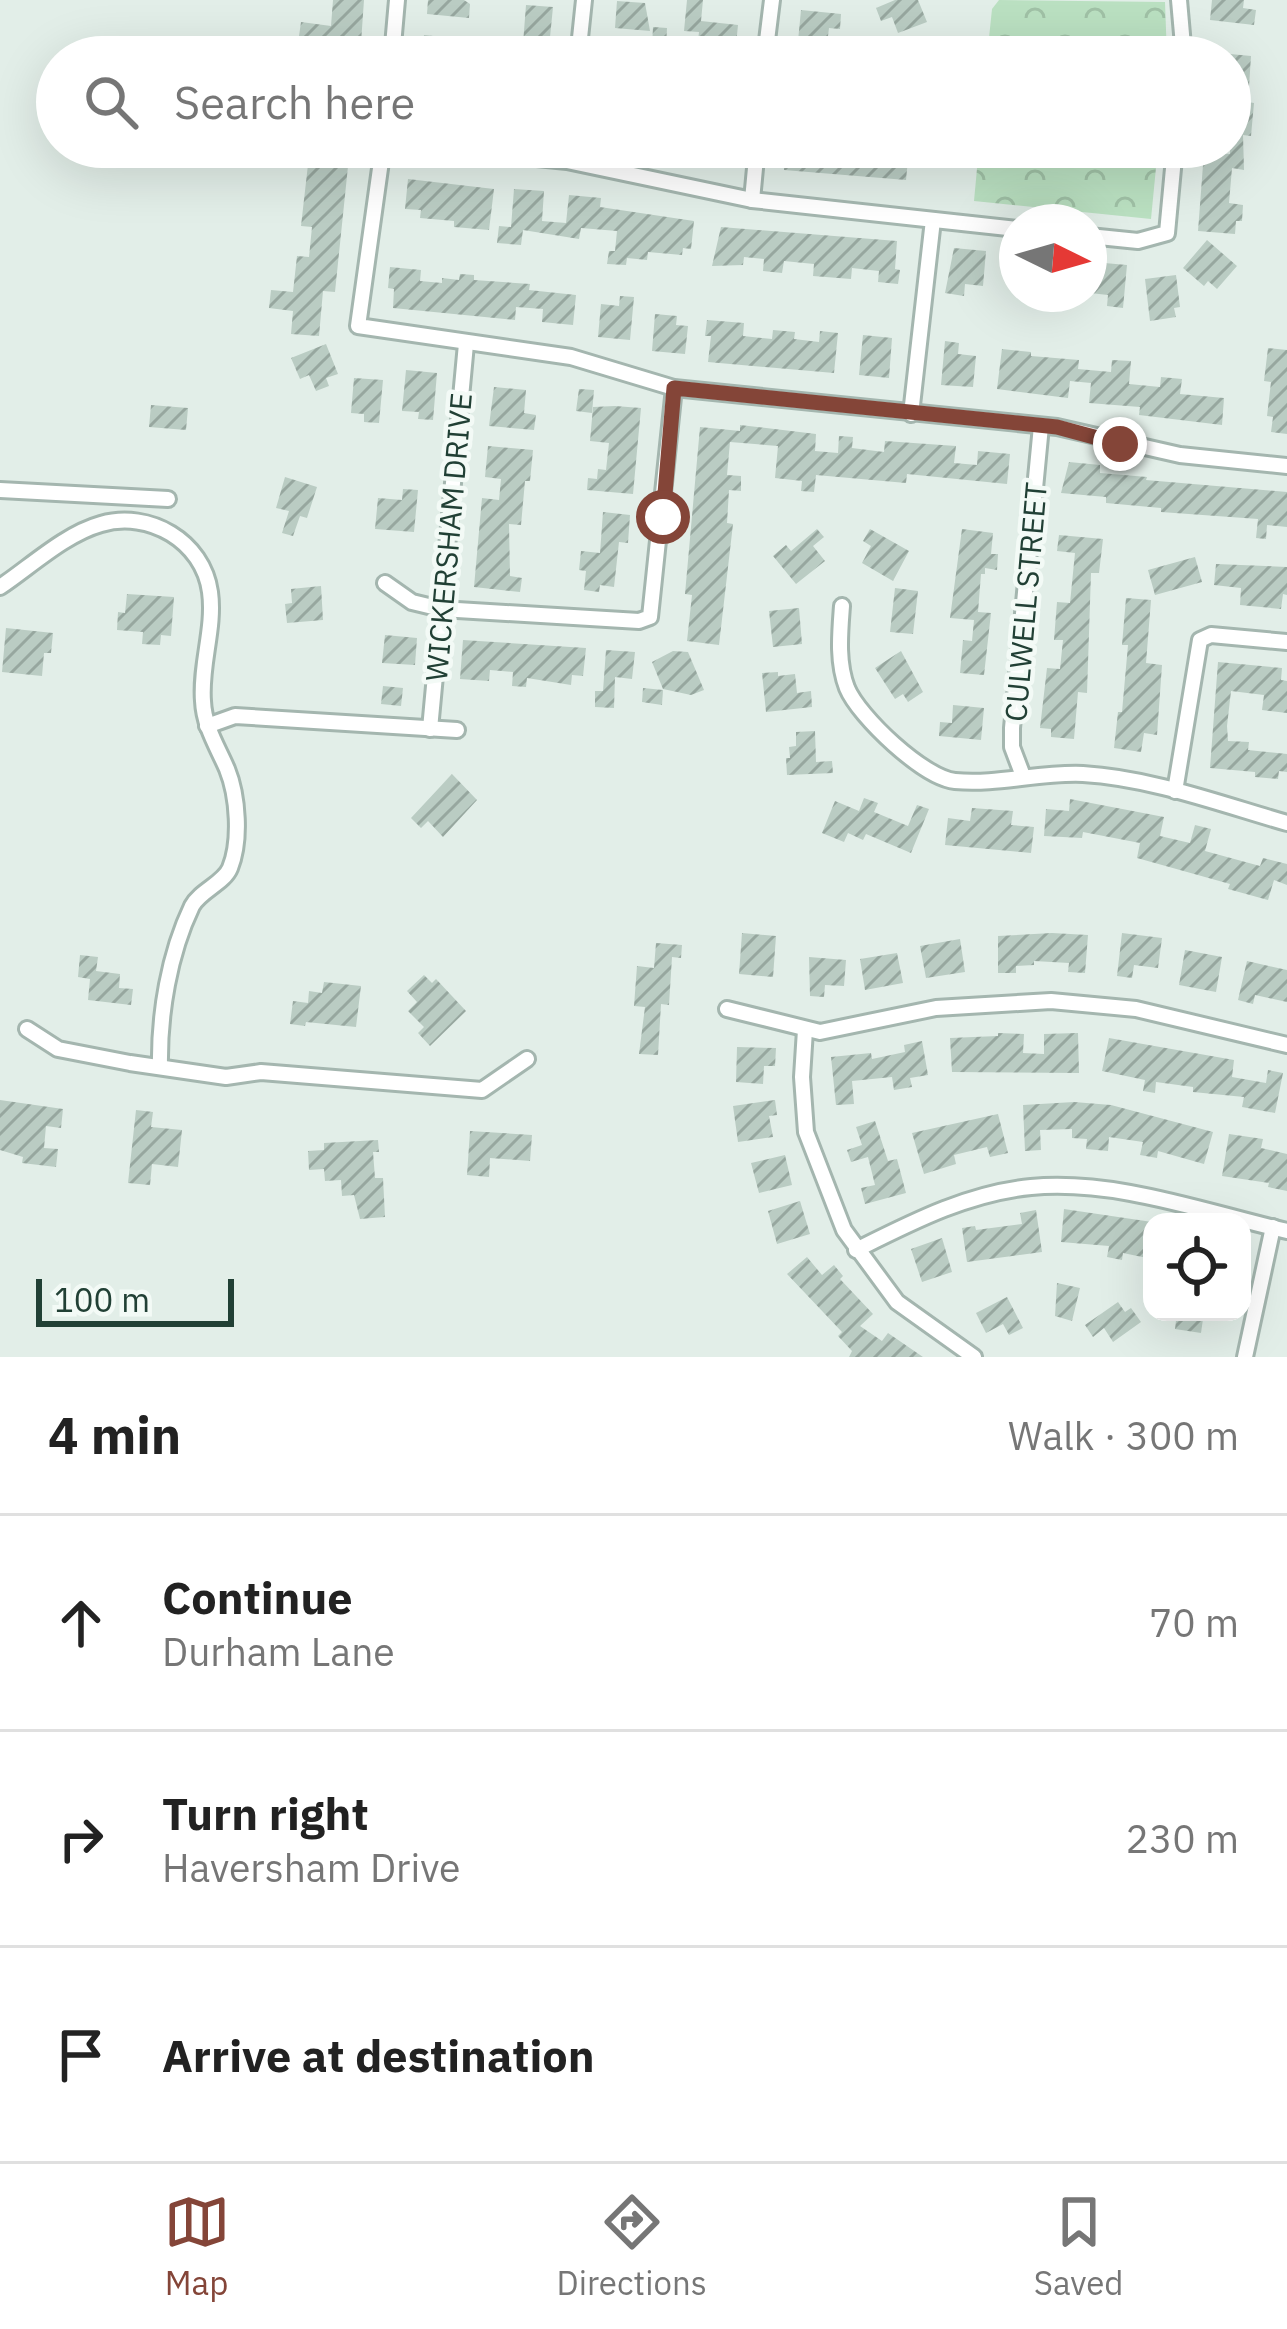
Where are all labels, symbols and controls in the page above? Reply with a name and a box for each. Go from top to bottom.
search box [36,36,1251,168]
icon: search [78,69,144,135]
text: Search here [174,73,415,131]
north arrow [999,204,1107,312]
street label: WICKERSHAM DRIVE [416,391,480,683]
route end [1093,417,1147,471]
street label: CULWELL STREET [995,481,1055,723]
route start [636,490,690,544]
map controls [1143,1213,1251,1321]
button: locate [1143,1213,1251,1321]
scale bar [36,1273,234,1326]
text: 100 m [54,1278,150,1321]
text: 4 min [48,1402,181,1468]
text: Walk · 300 m [1008,1410,1239,1461]
text: Continue [162,1568,353,1626]
icon: ahead [48,1590,114,1656]
text: 70 m [1149,1597,1239,1648]
text: Durham Lane [162,1626,395,1677]
text: Turn right [162,1784,369,1842]
icon: right [48,1806,114,1872]
text: 230 m [1126,1813,1239,1864]
text: Haversham Drive [162,1842,460,1893]
icon: arrive [48,2022,114,2088]
text: Arrive at destination [162,2026,595,2084]
tab: Map [164,2189,230,2304]
tab: Directions [557,2189,707,2304]
tab: Saved [1034,2189,1123,2304]

